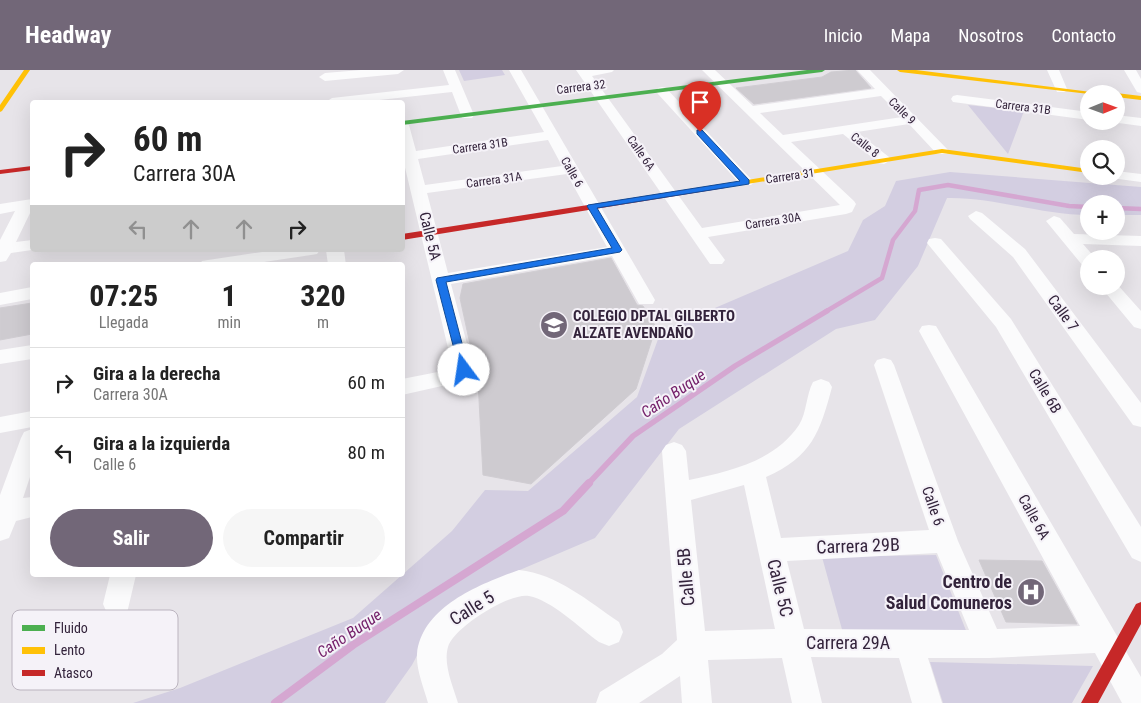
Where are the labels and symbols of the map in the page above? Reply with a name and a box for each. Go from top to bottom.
street label: Carrera 32 [556,77,606,97]
pin [679,81,721,132]
north arrow [1080,85,1125,130]
street label: Calle 9 [886,95,918,127]
street label: Carrera 31B [995,97,1051,117]
street label: Calle 8 [848,130,882,161]
street label: Calle 6A [624,133,658,173]
street label: Carrera 31B [451,135,509,157]
street label: Calle 6 [558,154,586,190]
street label: Carrera 31 [765,166,815,186]
street label: Carrera 31A [465,169,523,191]
street label: Calle 5A [415,210,445,262]
street label: Carrera 30A [744,210,802,232]
street label: Calle 7 [1044,291,1082,335]
place label: COLEGIO DPTAL GILBERTO ALZATE AVENDAÑO [573,307,735,342]
school or university icon: COLEGIO DPTAL GILBERTO ALZATE AVENDAÑO [539,310,569,340]
position arrow [437,343,489,395]
water label: Caño Buque [637,365,709,422]
street label: Calle 6B [1025,366,1065,416]
street label: Calle 6 [918,484,948,528]
street label: Calle 6A [1014,491,1054,543]
street label: Carrera 29B [816,534,900,557]
street label: Calle 5B [672,547,699,607]
street label: Calle 5C [763,557,798,619]
place label: Centro de Salud Comuneros [886,571,1012,613]
hospital icon: Centro de Salud Comuneros [1016,577,1046,607]
street label: Calle 5 [446,586,498,629]
water label: Caño Buque [313,605,385,662]
legend [12,610,178,690]
text: Fluido [54,620,88,636]
street label: Carrera 29A [806,632,891,653]
text: Lento [54,642,85,658]
text: Atasco [54,665,93,681]

